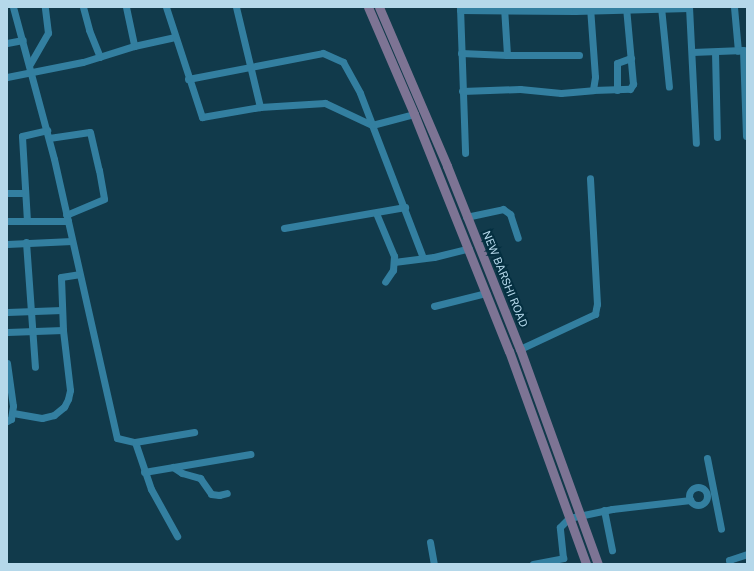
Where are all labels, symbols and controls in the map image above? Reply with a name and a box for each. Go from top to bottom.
street label: NEW BARSHI ROAD [480,229,530,329]

